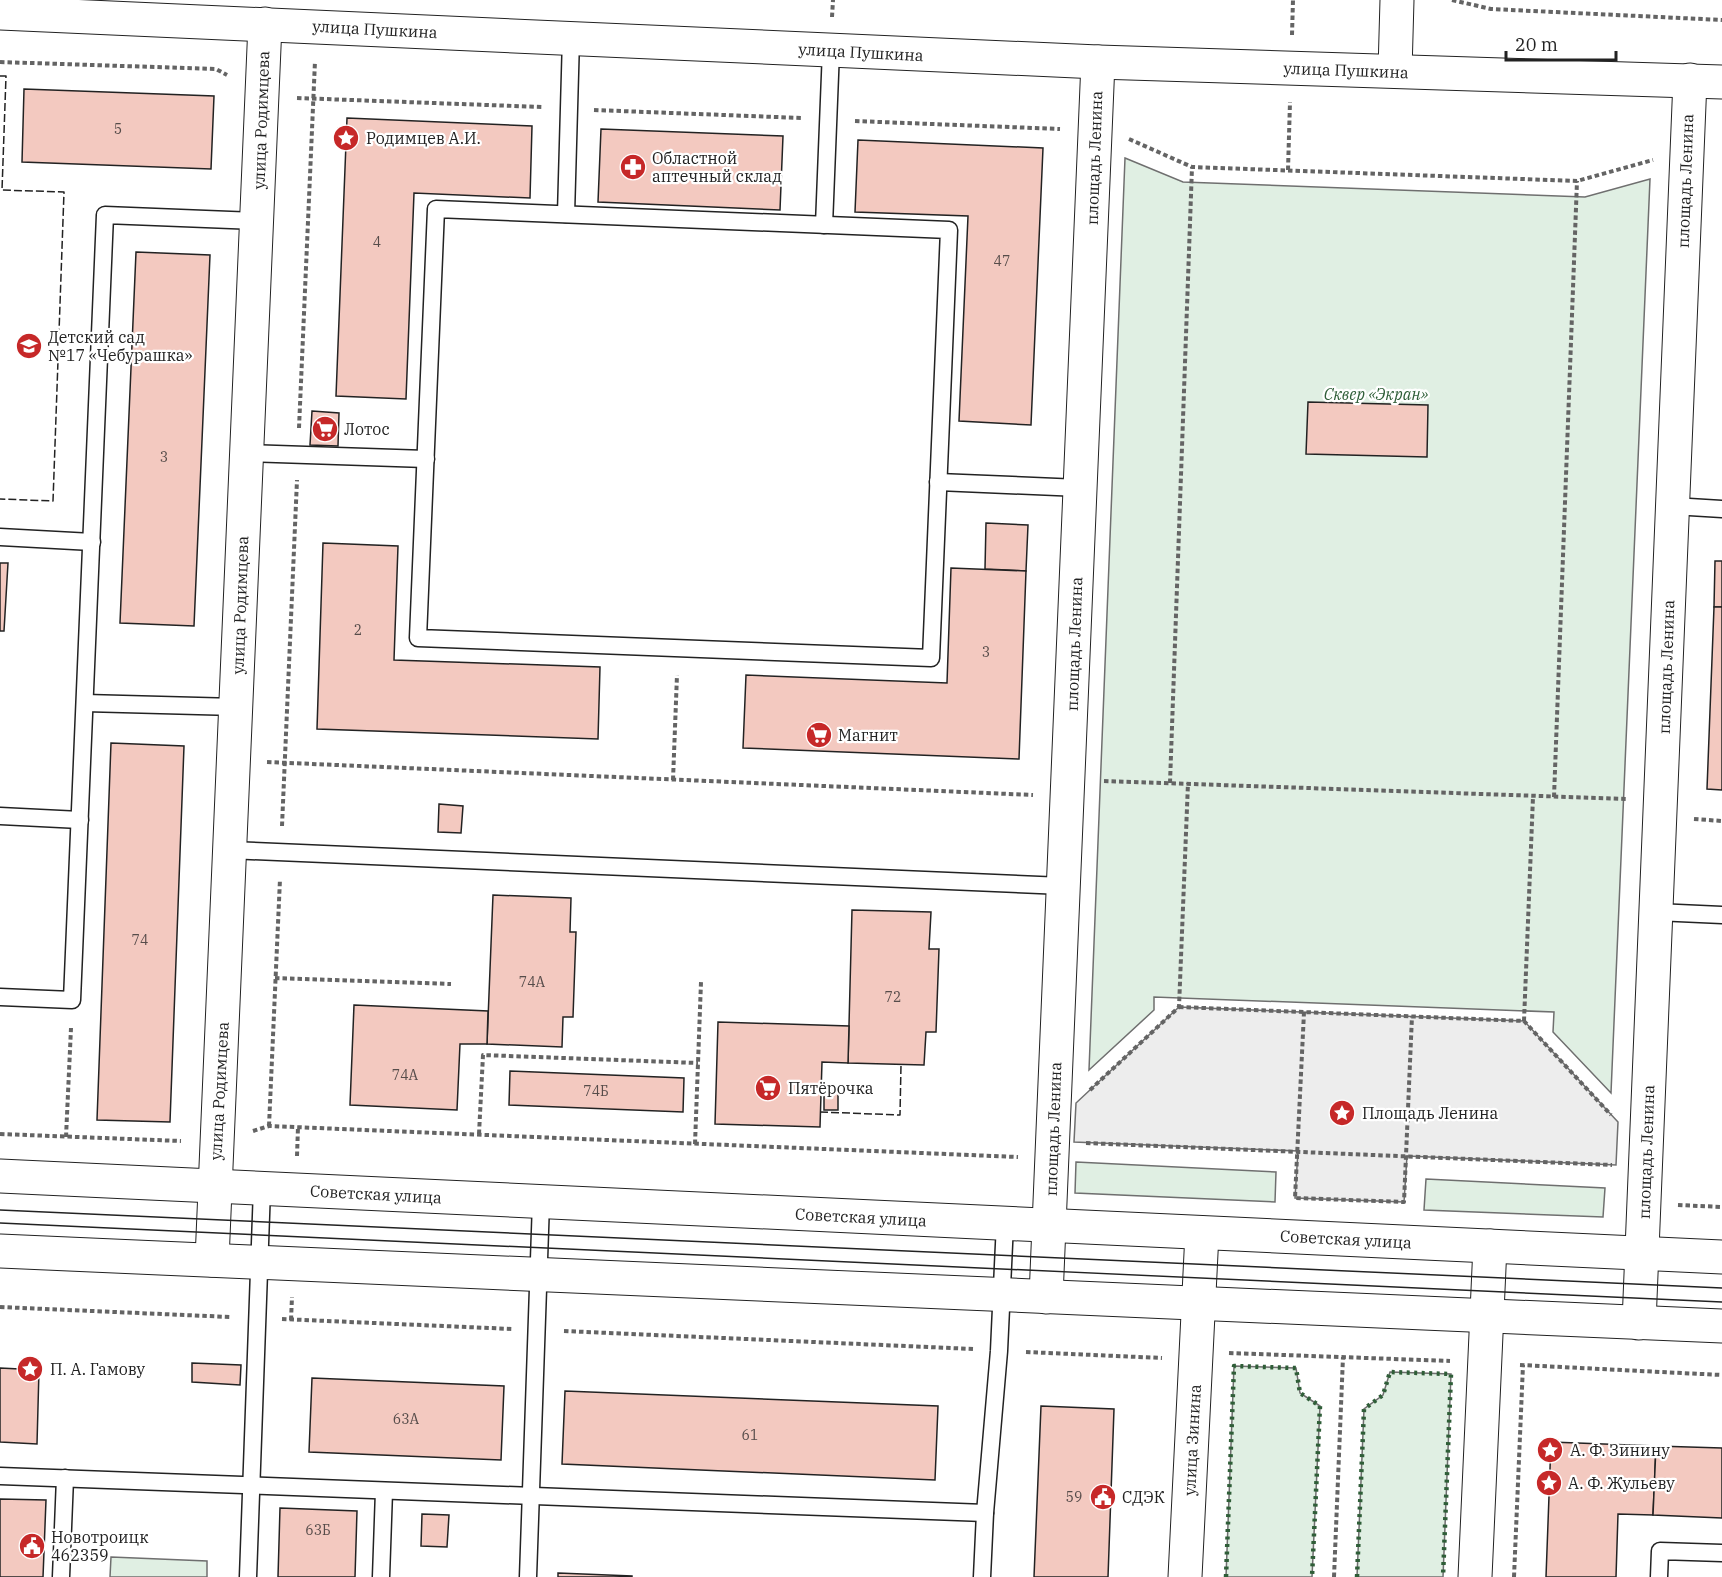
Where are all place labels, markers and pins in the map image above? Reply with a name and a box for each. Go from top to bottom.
place icon: Родимцев А.И. [331,123,361,153]
place label: Родимцев А.И. [366,128,481,148]
place label: Областной аптечный склад [652,148,782,186]
pharmacy icon: Областной аптечный склад [618,152,648,182]
place label: Детский сад №17 «Чебурашка» [48,327,192,365]
school or university icon: Детский сад №17 «Чебурашка» [14,331,44,361]
supermarket icon: Лотос [310,414,340,444]
place label: Лотос [344,419,390,439]
supermarket icon: Магнит [804,720,834,750]
place label: Магнит [838,725,898,745]
supermarket icon: Пятёрочка [753,1073,783,1103]
place label: Пятёрочка [788,1078,874,1098]
place icon: Площадь Ленина [1327,1098,1357,1128]
place label: Площадь Ленина [1362,1103,1499,1123]
place icon: П. А. Гамову [15,1354,45,1384]
place label: П. А. Гамову [50,1359,146,1379]
place icon: А. Ф. Зинину [1535,1435,1565,1465]
place label: А. Ф. Зинину [1570,1440,1670,1460]
place icon: А. Ф. Жульеву [1534,1468,1564,1498]
place label: А. Ф. Жульеву [1568,1473,1675,1493]
public building icon: СДЭК [1088,1482,1118,1512]
place label: СДЭК [1122,1487,1165,1507]
place label: Новотроицк 462359 [51,1527,149,1565]
public building icon: Новотроицк 462359 [17,1531,47,1561]

